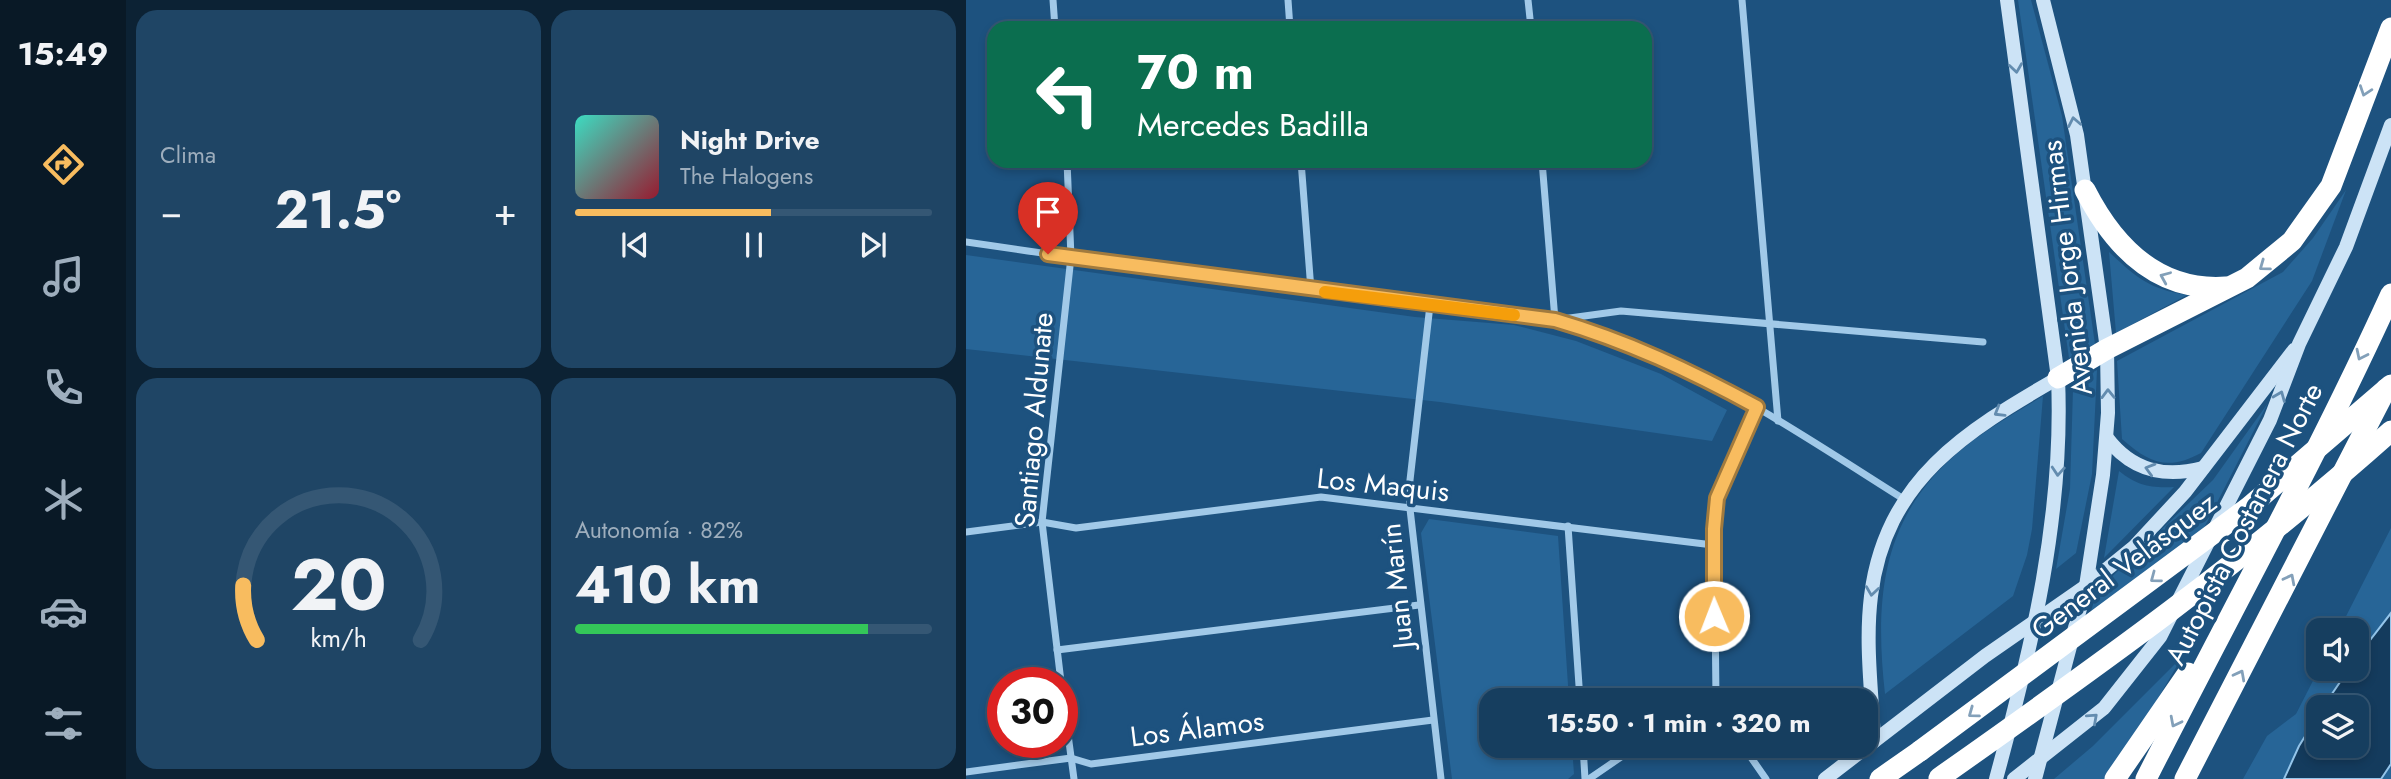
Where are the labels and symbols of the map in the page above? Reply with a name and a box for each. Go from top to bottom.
one-way arrow [2009,62,2024,73]
one-way arrow [2359,85,2373,97]
one-way arrow [2068,116,2083,128]
street label: Avenida Jorge Hirmas [2031,138,2103,398]
pin [1018,182,1078,254]
one-way arrow [2259,258,2272,270]
one-way arrow [2160,271,2172,285]
street label: Santiago Aldunate [1004,311,1064,529]
one-way arrow [2356,348,2370,360]
street label: Autopista Costanera Norte [2155,376,2333,672]
one-way arrow [2100,388,2116,399]
one-way arrow [2271,391,2285,403]
one-way arrow [1994,404,2007,417]
street label: Los Maquis [1315,458,1451,512]
one-way arrow [2144,463,2156,478]
one-way arrow [2051,465,2066,476]
street label: General Velásquez [2023,483,2225,649]
street label: Juan Marín [1370,521,1424,655]
one-way arrow [2151,569,2163,582]
one-way arrow [2281,574,2295,587]
position arrow [1677,579,1751,653]
one-way arrow [1865,585,1880,597]
speed limit sign: 30 [987,667,1078,758]
one-way arrow [2232,670,2245,682]
street label: Los Álamos [1128,700,1266,758]
one-way arrow [1968,705,1980,717]
one-way arrow [2085,714,2098,726]
one-way arrow [2169,715,2183,727]

